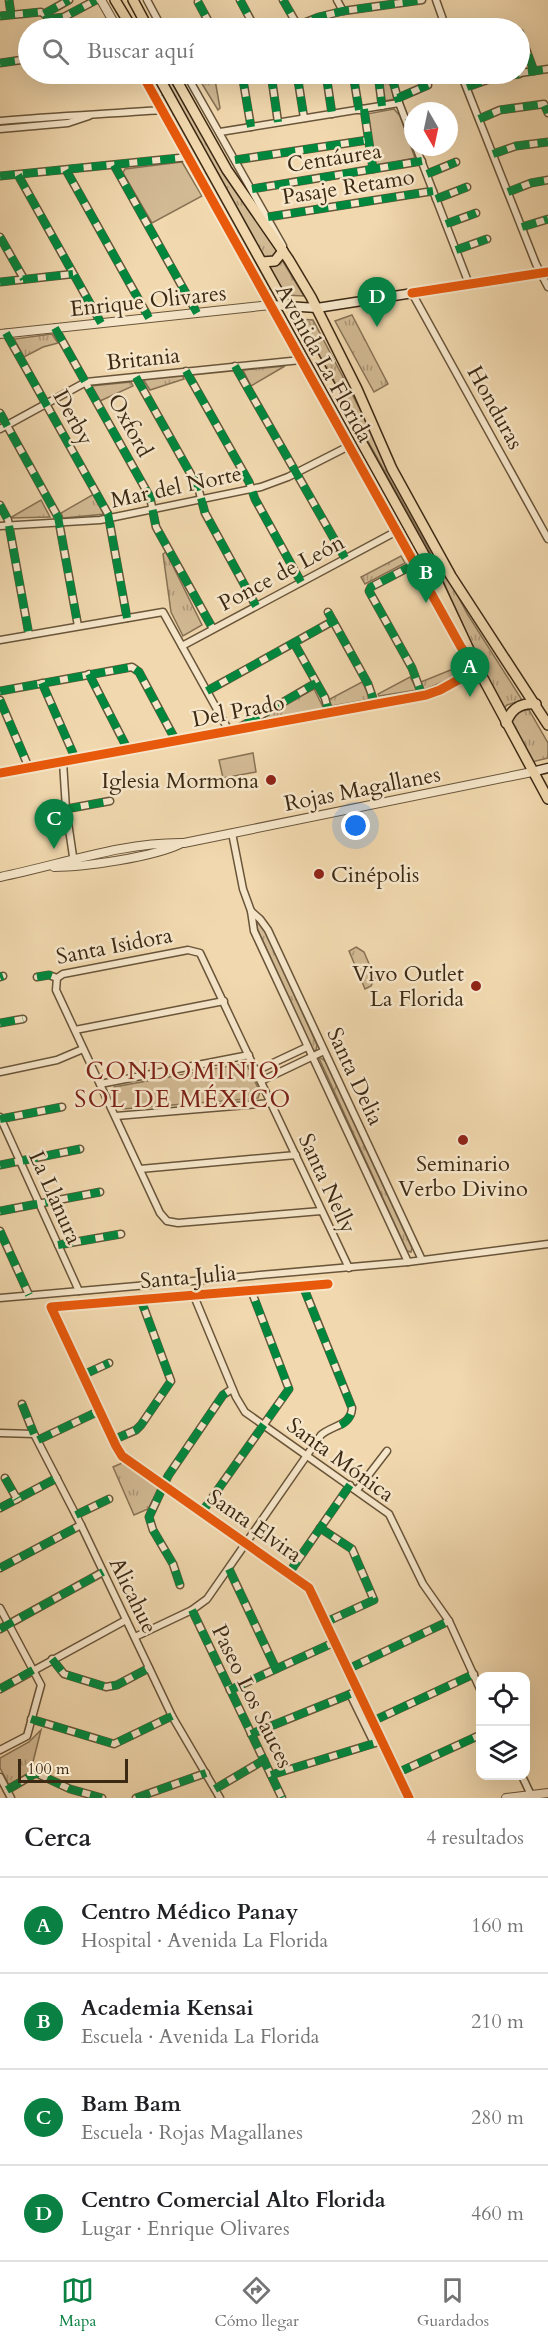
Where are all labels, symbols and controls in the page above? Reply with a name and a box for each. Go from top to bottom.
search box [18,18,530,84]
icon: search [39,35,72,68]
text: Buscar aquí [87,36,194,66]
north arrow [404,102,458,156]
street label: Centáurea [285,136,384,180]
street label: Pasaje Retamo [280,162,417,212]
street label: Enrique Olivares [69,278,228,324]
pin: D [358,278,397,327]
street label: Avenida La Florida [268,279,380,448]
street label: Britania [105,340,182,378]
street label: Honduras [460,360,530,455]
street label: Derby [46,384,101,451]
street label: Oxford [100,388,160,463]
street label: Mar del Norte [108,458,244,515]
street label: Ponce de León [213,527,350,619]
pin: B [406,554,446,603]
pin: A [450,648,490,697]
street label: Del Prado [189,687,287,735]
street label: Rojas Magallanes [281,759,443,819]
place label: Iglesia Mormona [101,766,259,796]
marker: Iglesia Mormona [264,773,278,787]
pin: C [34,800,74,849]
your location [341,811,370,840]
place label: Cinépolis [331,860,419,890]
marker: Cinépolis [312,867,326,881]
street label: Santa Isidora [54,920,175,972]
place label: Vivo Outlet La Florida [352,959,464,1014]
marker: Vivo Outlet La Florida [469,979,483,993]
street label: Santa Delia [319,1023,391,1131]
district label: CONDOMINIO SOL DE MÉXICO [74,1055,292,1116]
street label: Santa Nelly [291,1129,363,1239]
marker: Seminario Verbo Divino [456,1133,470,1147]
street label: La Llanura [21,1146,89,1249]
place label: Seminario Verbo Divino [398,1149,528,1204]
street label: Santa Julia [139,1258,238,1296]
street label: Santa Mónica [281,1411,401,1509]
street label: Santa Elvira [201,1482,308,1570]
street label: Alicahue [102,1552,164,1638]
street label: Paseo Los Sauces [204,1620,300,1773]
map controls [476,1672,530,1780]
button: locate [476,1672,530,1726]
button: layers [476,1726,530,1780]
scale bar [18,1756,128,1784]
text: 100 m [27,1758,69,1780]
text: Cerca [24,1820,91,1855]
text: 4 resultados [426,1824,524,1851]
text: Centro Médico Panay [81,1897,298,1927]
text: A [36,1912,51,1939]
text: 160 m [471,1912,524,1939]
text: Hospital · Avenida La Florida [81,1927,328,1954]
text: Academia Kensai [81,1993,254,2023]
text: B [36,2008,51,2035]
text: 210 m [471,2008,524,2035]
text: Escuela · Avenida La Florida [81,2023,319,2050]
text: Bam Bam [81,2089,181,2119]
text: C [36,2104,51,2131]
text: 280 m [471,2104,524,2131]
text: Escuela · Rojas Magallanes [81,2119,303,2146]
text: Centro Comercial Alto Florida [81,2185,386,2215]
text: D [35,2200,52,2227]
text: 460 m [471,2200,524,2227]
text: Lugar · Enrique Olivares [81,2215,290,2242]
tab: Mapa [59,2274,96,2332]
tab: Cómo llegar [214,2274,299,2332]
tab: Guardados [417,2274,489,2332]

